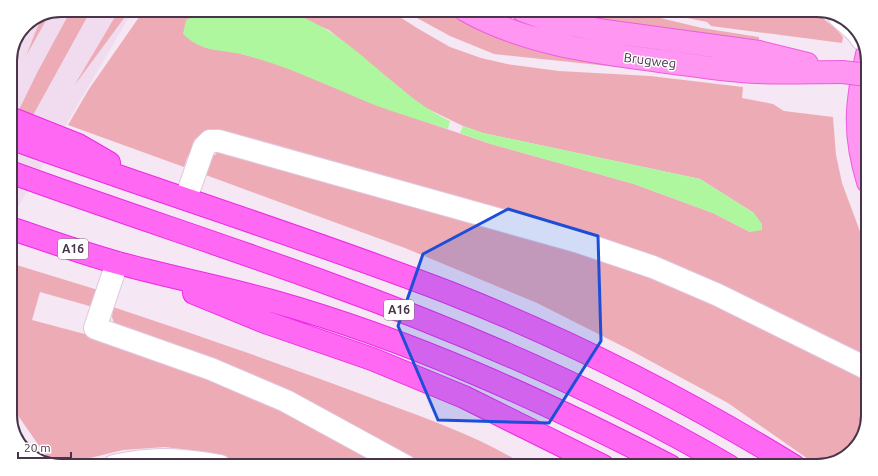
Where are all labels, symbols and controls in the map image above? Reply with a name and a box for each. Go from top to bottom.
street label: Brugweg [623,50,677,70]
road number: A16 [58,239,88,259]
road number: A16 [384,300,414,320]
scale bar [18,434,71,460]
text: 20 m [24,441,51,454]

